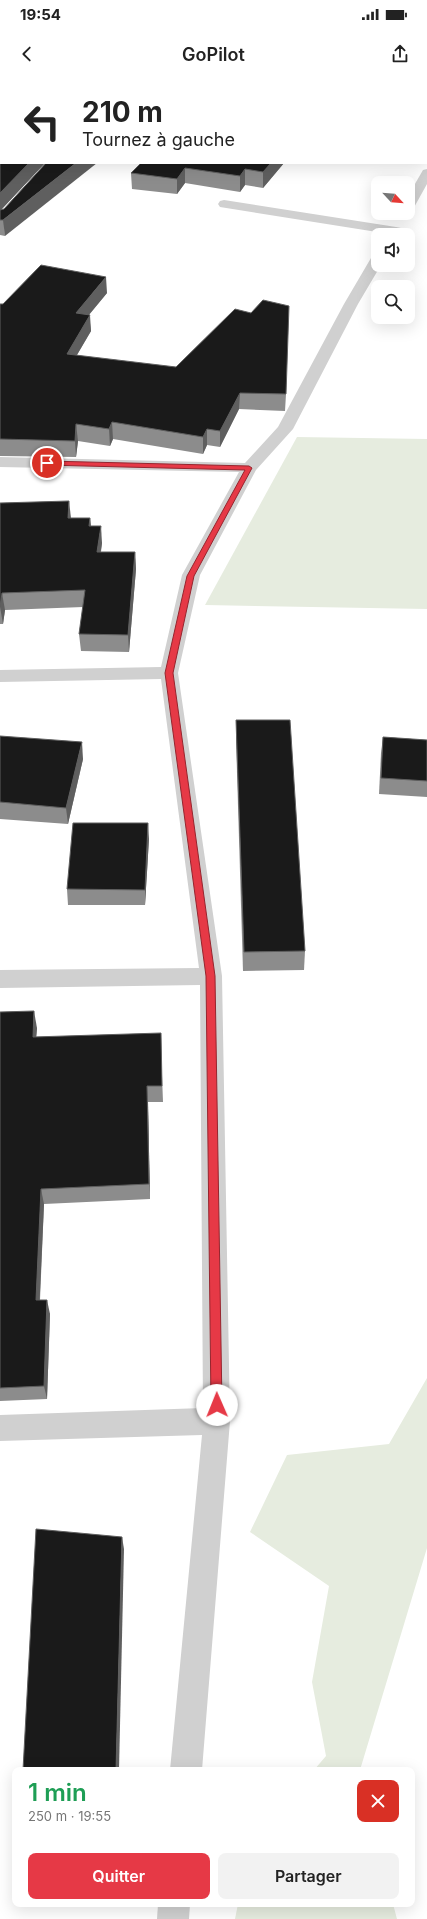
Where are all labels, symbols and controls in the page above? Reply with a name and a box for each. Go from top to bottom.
text: 19:54 [20,5,61,24]
icon: back [16,43,38,65]
icon: share [389,43,411,65]
text: GoPilot [182,44,245,65]
text: 210 m [82,95,163,129]
icon: left [16,96,68,148]
text: Tournez à gauche [82,129,235,150]
north arrow [371,176,415,220]
map controls [371,176,415,324]
button: sound [371,228,415,272]
button: search [371,280,415,324]
pin [30,446,64,480]
icon: arrive [36,452,58,474]
position arrow [196,1384,238,1426]
text: 1 min [28,1778,87,1807]
button: close [357,1780,399,1822]
text: 250 m · 19:55 [28,1808,111,1824]
button: Quitter [28,1853,210,1899]
button: Partager [218,1853,399,1899]

